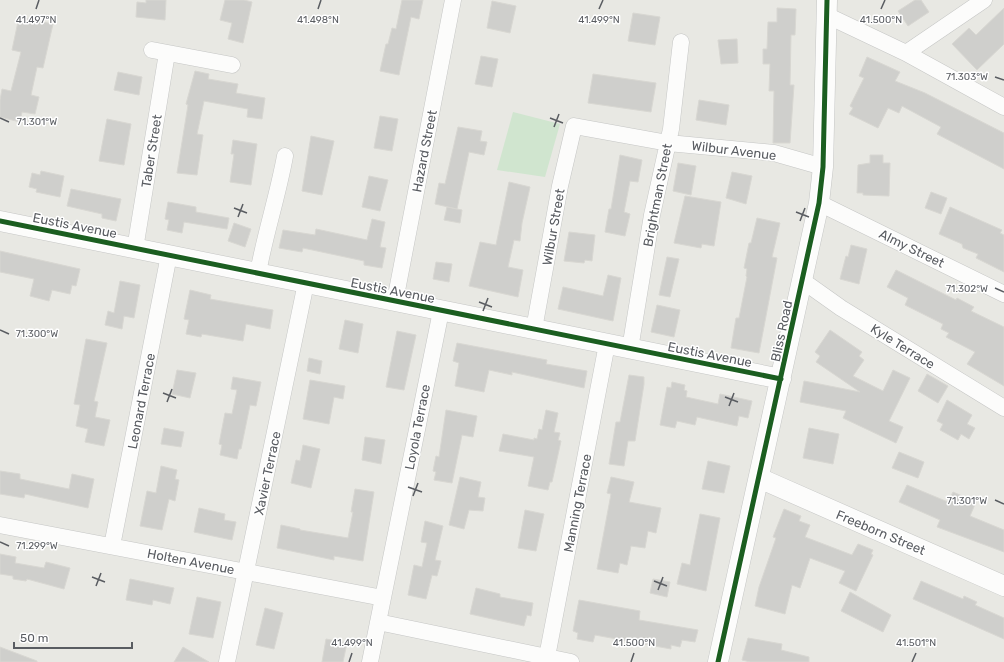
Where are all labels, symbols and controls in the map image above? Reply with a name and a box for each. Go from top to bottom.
text: 41.497°N [16,14,56,26]
text: 41.498°N [297,14,339,26]
text: 41.499°N [578,14,620,26]
text: 41.500°N [860,14,902,26]
text: 71.303°W [946,71,988,83]
street label: Hazard Street [409,109,440,194]
street label: Taber Street [138,113,165,189]
text: 71.301°W [17,116,57,128]
street label: Wilbur Avenue [691,138,777,163]
street label: Brightman Street [640,142,676,248]
street label: Wilbur Street [539,188,568,267]
street label: Eustis Avenue [32,210,118,241]
street label: Almy Street [877,226,947,271]
street label: Eustis Avenue [350,275,436,306]
text: 71.302°W [946,283,988,295]
street label: Bliss Road [768,299,795,363]
street label: Kyle Terrace [868,321,937,372]
text: 71.300°W [16,328,58,340]
street label: Eustis Avenue [667,339,753,370]
street label: Leonard Terrace [125,352,158,450]
street label: Loyola Terrace [402,383,433,471]
street label: Xavier Terrace [251,430,284,516]
street label: Manning Terrace [561,453,595,554]
text: 71.301°W [947,495,987,507]
street label: Freeborn Street [834,507,928,558]
text: 71.299°W [16,540,58,552]
street label: Holten Avenue [146,546,236,577]
scale bar [14,624,132,650]
text: 50 m [20,631,48,645]
text: 41.499°N [331,637,373,649]
text: 41.500°N [613,637,655,649]
text: 41.501°N [896,637,936,649]

